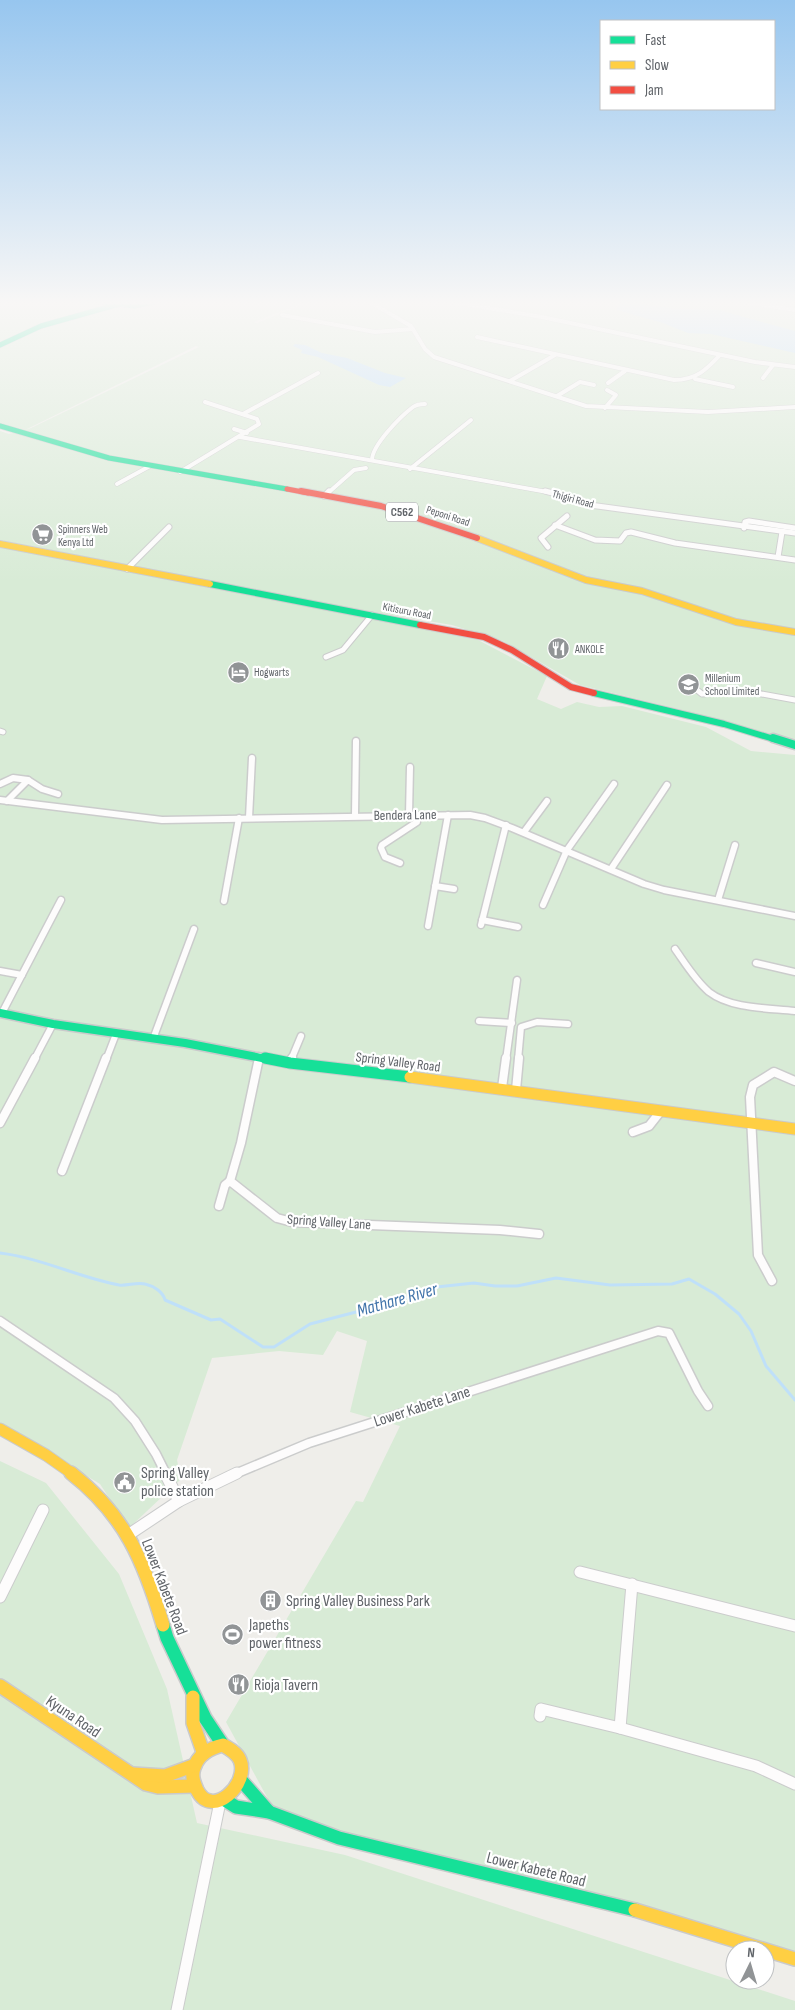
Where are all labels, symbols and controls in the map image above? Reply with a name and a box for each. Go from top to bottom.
legend [600,20,775,110]
text: Fast [645,31,667,50]
text: Slow [645,56,669,75]
text: Jam [644,81,663,100]
street label: Thigiri Road [551,487,596,511]
road number: C562 [386,502,418,522]
street label: Peponi Road [425,503,472,529]
supermarket icon: Spinners Web Kenya Ltd [30,523,54,547]
place label: Spinners Web Kenya Ltd [58,523,108,549]
street label: Kitisuru Road [382,600,433,622]
restaurant icon: ANKOLE [547,637,571,661]
place label: ANKOLE [574,643,604,656]
hotel icon: Hogwarts [226,660,250,684]
place label: Hogwarts [254,666,289,679]
school or university icon: Millenium School Limited [677,672,701,696]
place label: Millenium School Limited [705,672,760,698]
street label: Bendera Lane [373,806,437,824]
street label: Spring Valley Road [355,1048,441,1076]
street label: Spring Valley Lane [286,1211,372,1233]
water label: Mathare River [354,1278,441,1321]
street label: Lower Kabete Lane [371,1382,473,1432]
place label: Spring Valley police station [141,1464,214,1501]
public building icon: Spring Valley police station [113,1470,137,1494]
street label: Lower Kabete Road [137,1536,191,1638]
building icon: Spring Valley Business Park [258,1589,282,1613]
place label: Spring Valley Business Park [286,1592,430,1611]
place label: Japeths power fitness [248,1616,321,1653]
sports icon: Japeths power fitness [221,1622,245,1646]
restaurant icon: Rioja Tavern [226,1673,250,1697]
place label: Rioja Tavern [254,1676,318,1695]
street label: Kyuna Road [42,1692,104,1742]
street label: Lower Kabete Road [484,1849,588,1891]
north arrow [725,1940,775,1990]
text: N [747,1944,756,1961]

